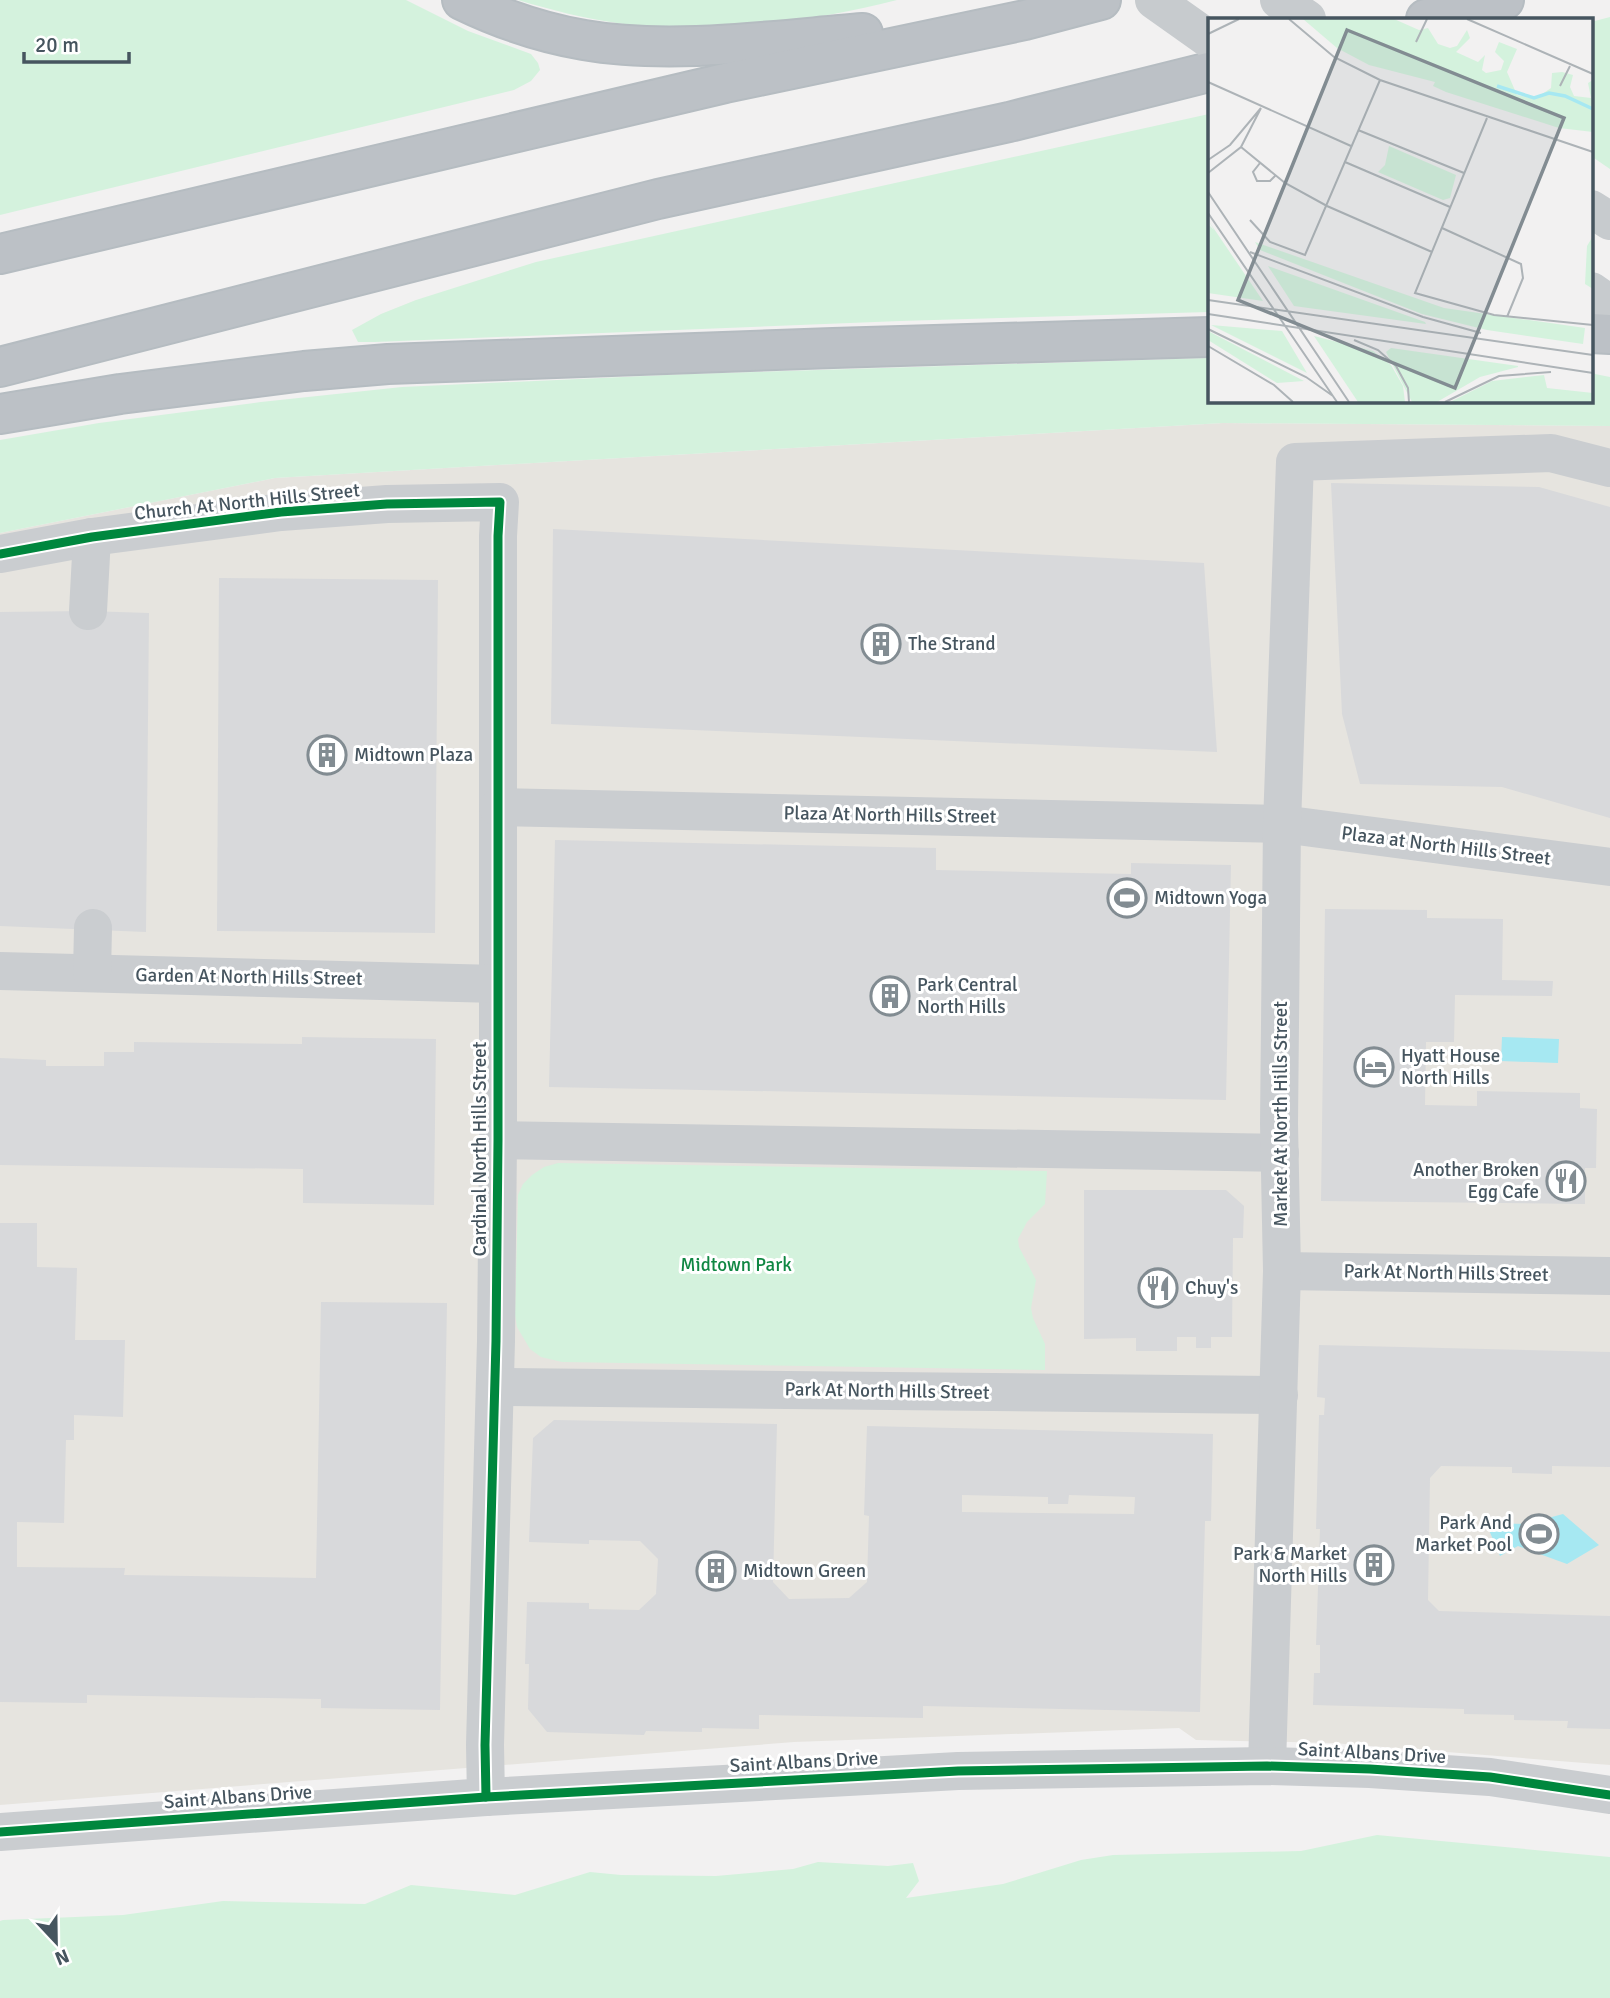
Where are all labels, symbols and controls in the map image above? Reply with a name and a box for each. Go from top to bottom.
inset map [1208,18,1592,402]
scale bar [24,21,130,65]
text: 20 m [35,32,79,58]
street label: Church At North Hills Street [133,478,361,526]
building icon: The Strand [860,623,902,665]
place label: The Strand [908,632,996,656]
building icon: Midtown Plaza [306,734,348,776]
place label: Midtown Plaza [354,743,473,767]
street label: Plaza At North Hills Street [783,801,997,829]
street label: Plaza at North Hills Street [1340,821,1552,871]
sports icon: Midtown Yoga [1106,877,1148,919]
place label: Midtown Yoga [1154,886,1267,910]
street label: Garden At North Hills Street [135,963,363,991]
place label: Park Central North Hills [917,973,1018,1019]
building icon: Park Central North Hills [869,975,911,1017]
street label: Market At North Hills Street [1269,1001,1293,1227]
street label: Cardinal North Hills Street [468,1041,492,1256]
place label: Hyatt House North Hills [1401,1044,1500,1090]
hotel icon: Hyatt House North Hills [1353,1046,1395,1088]
place label: Another Broken Egg Cafe [1413,1158,1539,1204]
restaurant icon: Another Broken Egg Cafe [1545,1160,1587,1202]
park label: Midtown Park [680,1253,792,1277]
street label: Park At North Hills Street [1343,1259,1549,1287]
restaurant icon: Chuy's [1137,1267,1179,1309]
place label: Chuy's [1185,1276,1238,1300]
street label: Park At North Hills Street [784,1377,990,1405]
place label: Park And Market Pool [1415,1511,1512,1557]
sports icon: Park And Market Pool [1518,1513,1560,1555]
place label: Park & Market North Hills [1233,1542,1347,1588]
building icon: Park & Market North Hills [1353,1544,1395,1586]
building icon: Midtown Green [695,1550,737,1592]
place label: Midtown Green [743,1559,866,1583]
street label: Saint Albans Drive [1297,1737,1447,1769]
street label: Saint Albans Drive [729,1746,879,1778]
street label: Saint Albans Drive [163,1780,313,1814]
north arrow [21,1907,91,1977]
text: N [51,1943,73,1970]

